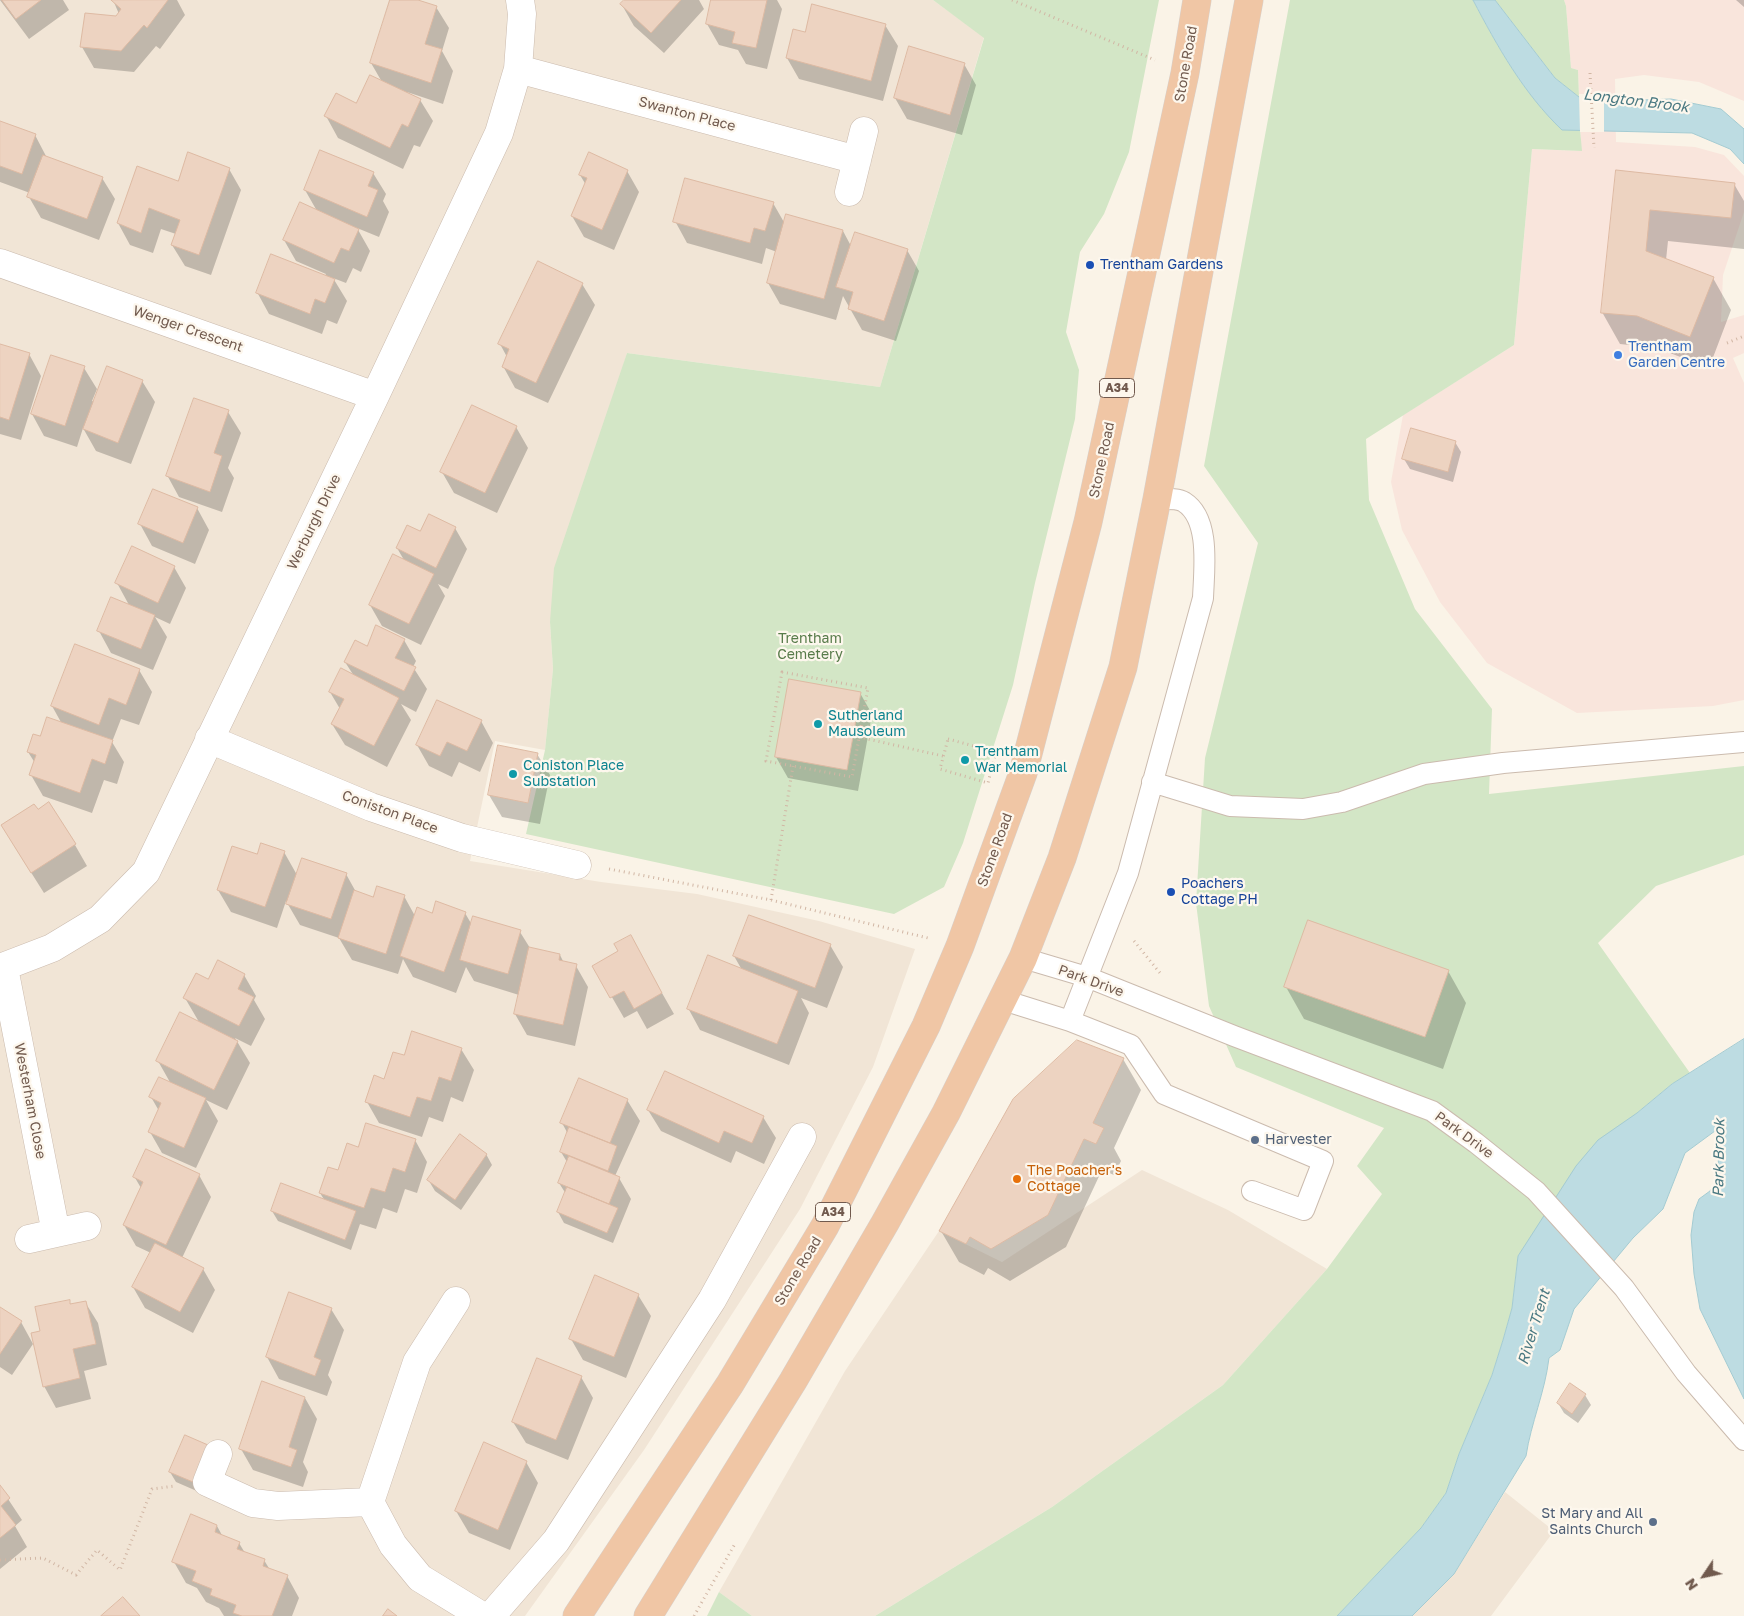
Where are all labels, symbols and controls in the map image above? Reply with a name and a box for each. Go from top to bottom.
street label: Stone Road [1171,25,1201,103]
water label: Longton Brook [1582,86,1690,116]
street label: Swanton Place [637,93,737,135]
place label: Trentham Gardens [1100,257,1223,273]
marker: Trentham Gardens [1084,259,1096,271]
street label: Wenger Crescent [131,302,245,356]
place label: Trentham Garden Centre [1628,339,1725,372]
marker: Trentham Garden Centre [1612,349,1624,361]
road number: A34 [1100,378,1134,398]
street label: Stone Road [1086,420,1118,500]
street label: Werburgh Drive [284,471,344,573]
park label: Trentham Cemetery [777,631,843,664]
place label: Sutherland Mausoleum [828,708,906,740]
marker: Sutherland Mausoleum [812,718,824,730]
place label: Trentham War Memorial [975,744,1067,776]
marker: Trentham War Memorial [959,754,971,766]
place label: Coniston Place Substation [523,758,624,790]
marker: Coniston Place Substation [507,768,519,780]
street label: Coniston Place [340,787,440,837]
street label: Stone Road [974,811,1016,889]
place label: Poachers Cottage PH [1181,876,1258,909]
marker: Poachers Cottage PH [1165,886,1177,898]
street label: Park Drive [1056,961,1126,1001]
street label: Westerham Close [11,1042,49,1160]
street label: Park Drive [1431,1108,1497,1162]
water label: Park Brook [1709,1119,1729,1197]
place label: Harvester [1265,1132,1332,1148]
marker: Harvester [1249,1134,1261,1146]
place label: The Poacher's Cottage [1027,1163,1122,1196]
marker: The Poacher's Cottage [1011,1173,1023,1185]
road number: A34 [816,1202,850,1222]
street label: Stone Road [771,1234,825,1308]
water label: River Trent [1514,1287,1554,1367]
place label: St Mary and All Saints Church [1541,1506,1643,1538]
marker: St Mary and All Saints Church [1647,1516,1659,1528]
north arrow [1679,1551,1729,1601]
text: N [1681,1576,1701,1594]

